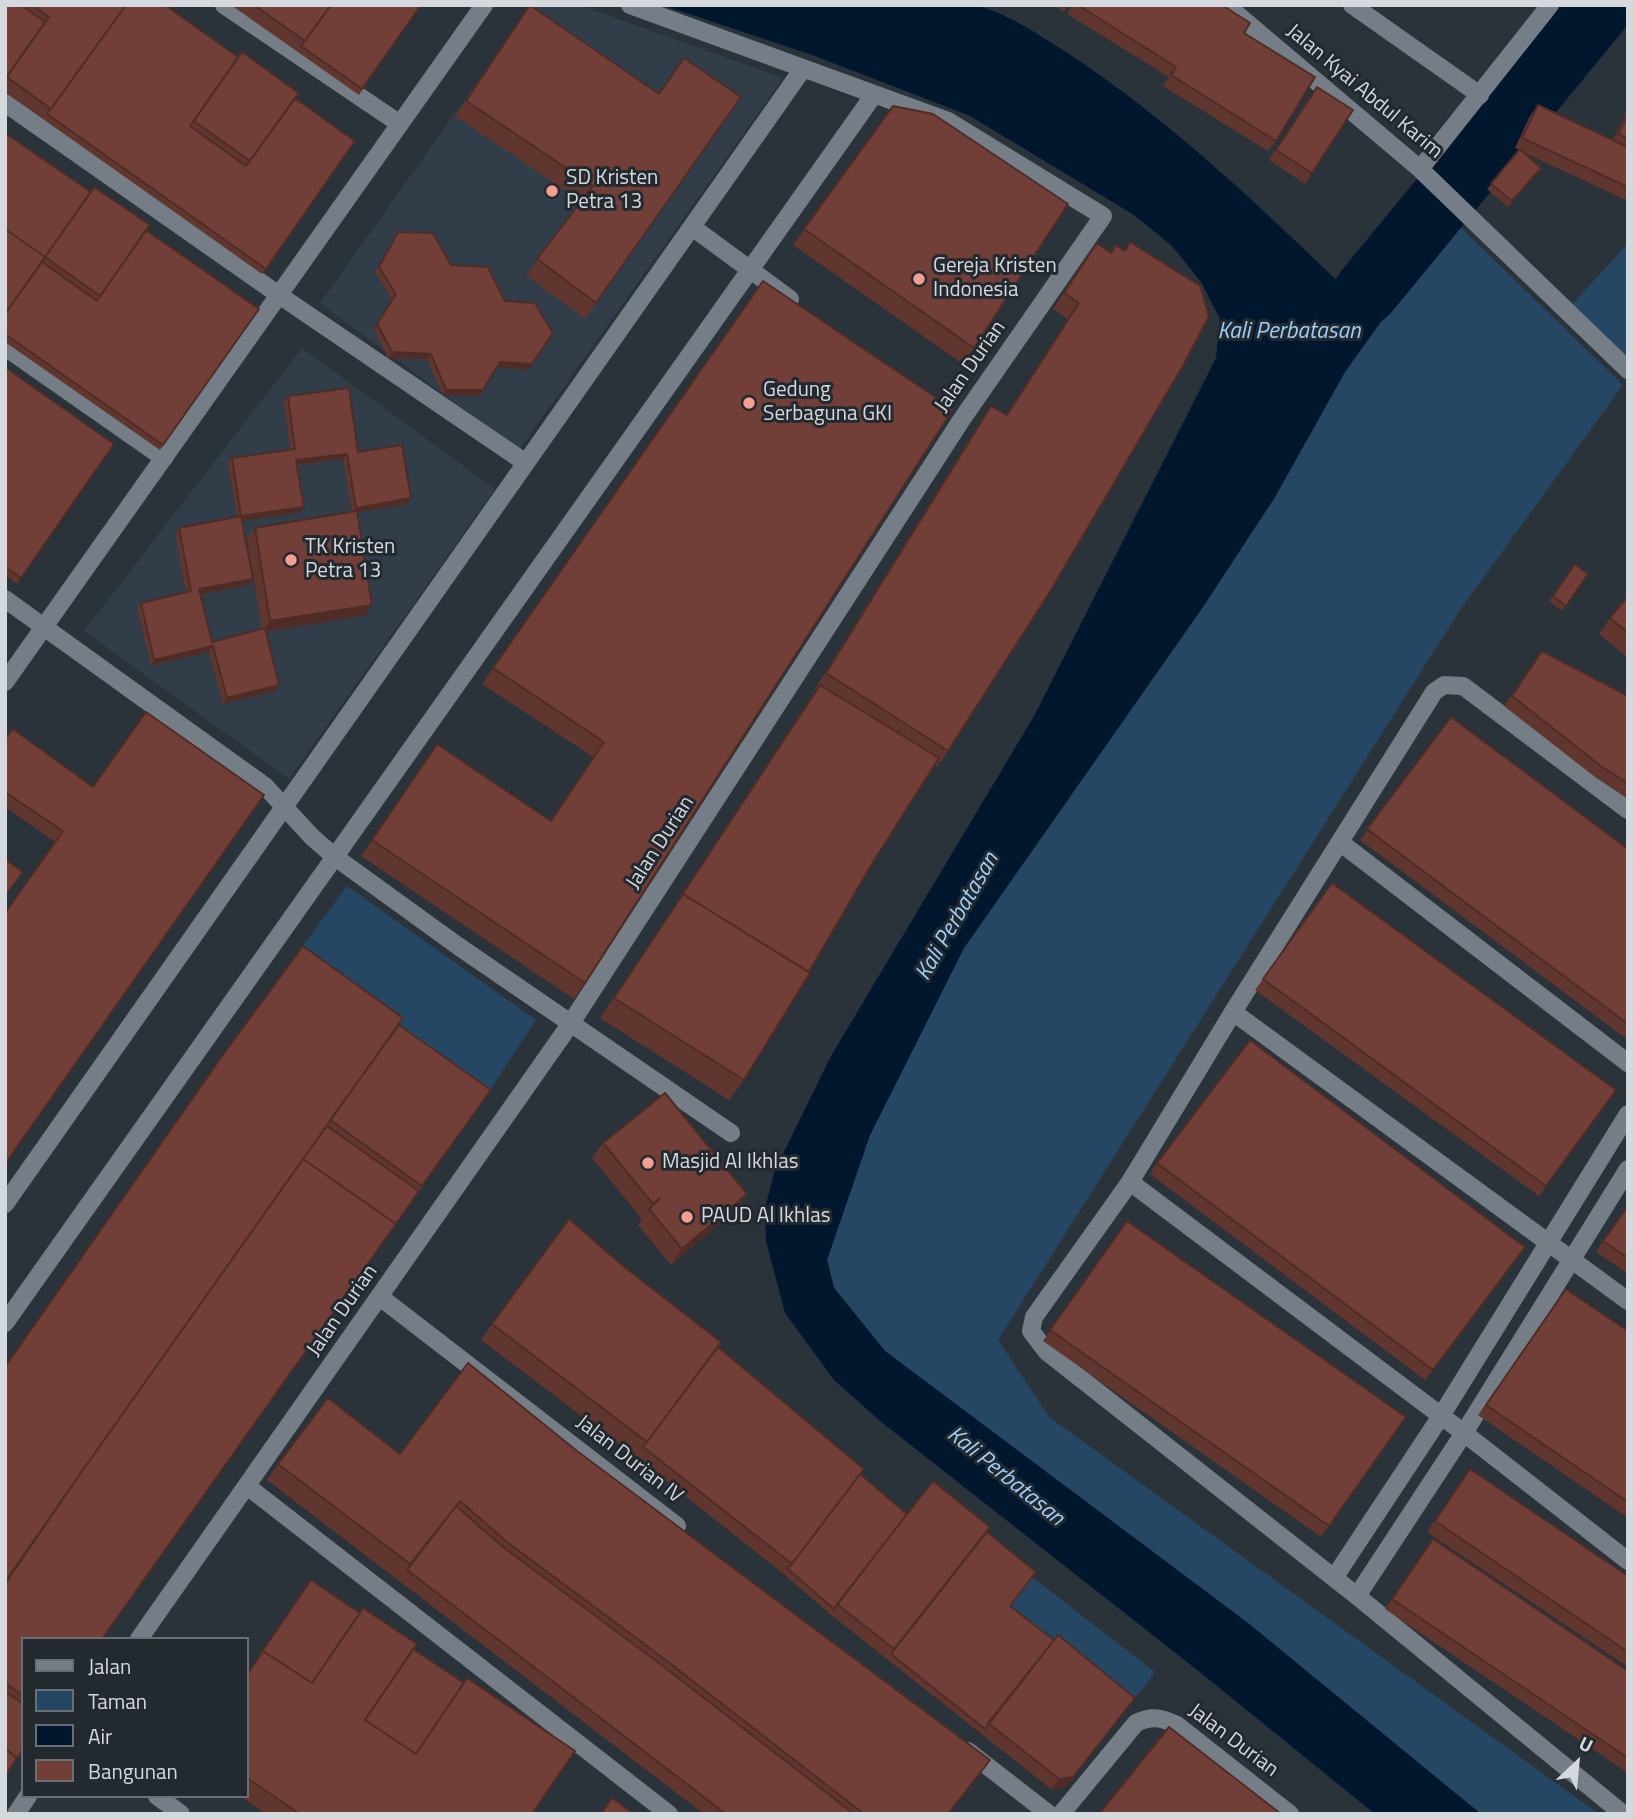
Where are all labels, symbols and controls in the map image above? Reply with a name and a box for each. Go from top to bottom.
street label: Jalan Kyai Abdul Karim [1281,19,1447,165]
place label: SD Kristen Petra 13 [566,166,658,216]
marker: SD Kristen Petra 13 [544,183,560,199]
place label: Gereja Kristen Indonesia [933,254,1057,304]
marker: Gereja Kristen Indonesia [911,271,927,287]
street label: Jalan Durian [930,316,1012,418]
water label: Kali Perbatasan [1218,318,1360,346]
place label: Gedung Serbaguna GKI [763,378,892,428]
marker: Gedung Serbaguna GKI [741,395,757,411]
place label: TK Kristen Petra 13 [305,535,395,585]
marker: TK Kristen Petra 13 [283,552,299,568]
street label: Jalan Durian [622,792,700,894]
water label: Kali Perbatasan [910,848,1006,986]
place label: Masjid Al Ikhlas [662,1150,798,1176]
marker: Masjid Al Ikhlas [640,1155,656,1171]
place label: PAUD Al Ikhlas [701,1204,830,1230]
marker: PAUD Al Ikhlas [679,1209,695,1225]
street label: Jalan Durian [302,1260,384,1362]
street label: Jalan Durian IV [571,1411,687,1509]
water label: Kali Perbatasan [941,1421,1069,1533]
legend [21,1637,248,1798]
text: Jalan [88,1650,131,1682]
text: Taman [88,1685,147,1717]
street label: Jalan Durian [1183,1699,1283,1783]
text: Air [88,1720,112,1752]
north arrow [1542,1728,1612,1798]
text: U [1574,1728,1598,1759]
text: Bangunan [88,1755,178,1787]

